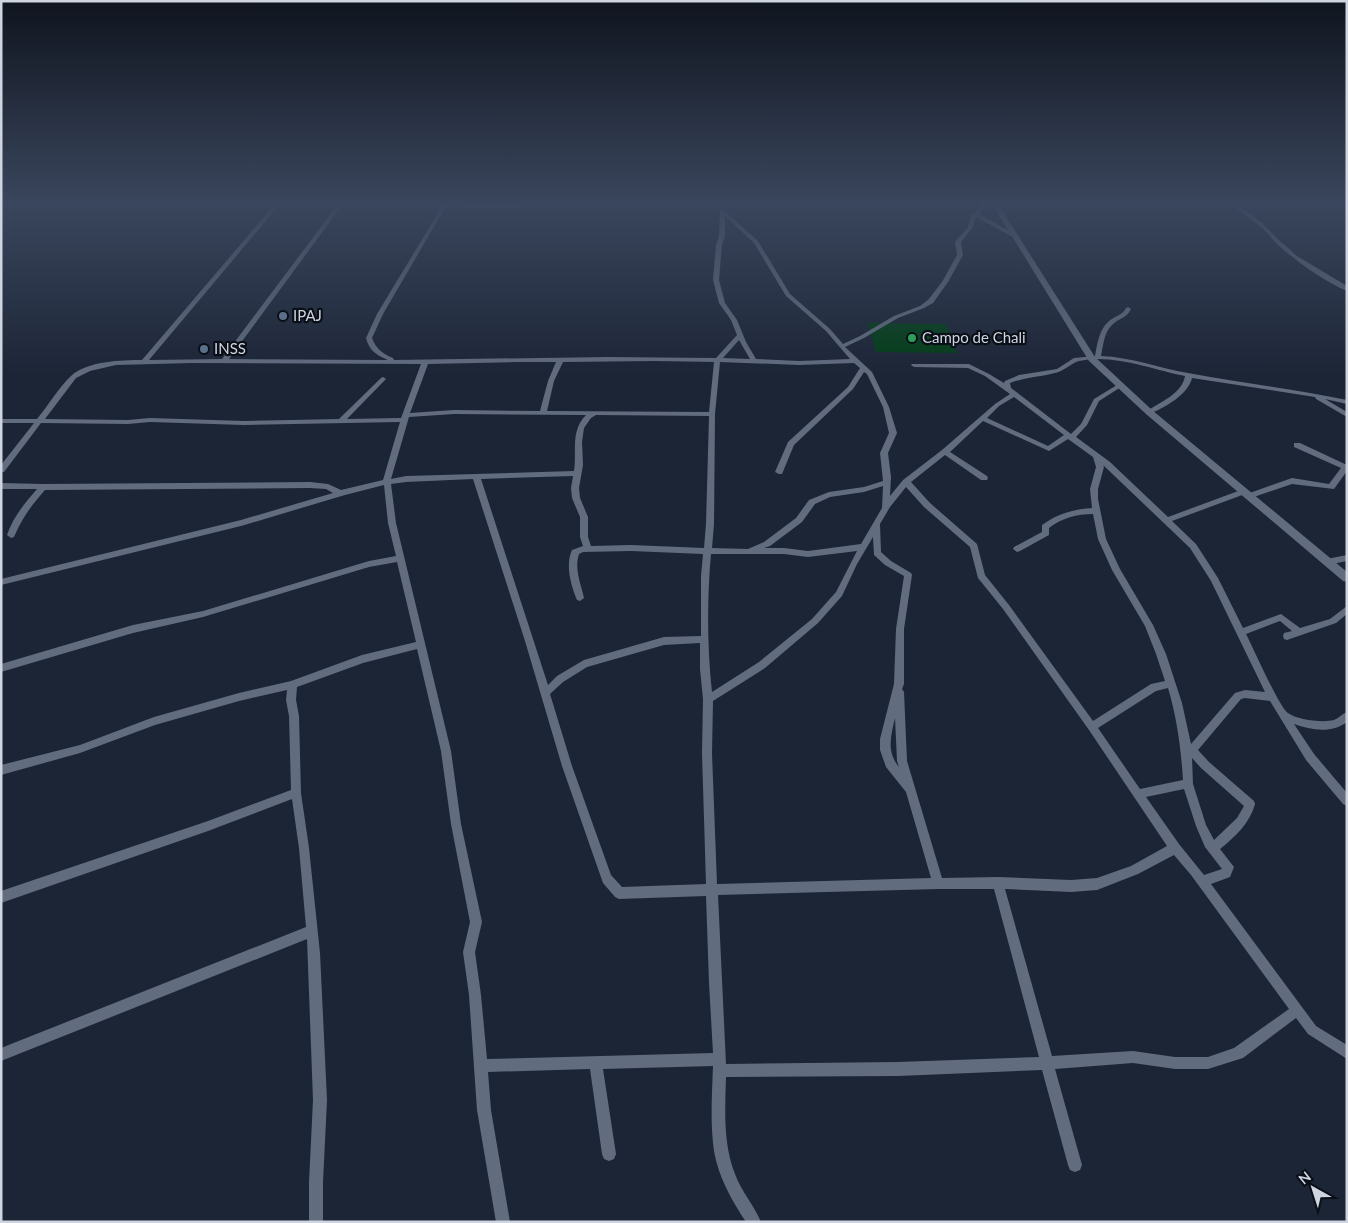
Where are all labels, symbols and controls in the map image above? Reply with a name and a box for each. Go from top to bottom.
place label: IPAJ [293,306,322,324]
marker: IPAJ [277,310,289,322]
place label: Campo de Chali [922,328,1026,346]
marker: Campo de Chali [906,332,918,344]
place label: INSS [214,339,246,357]
marker: INSS [198,343,210,355]
north arrow [1288,1163,1338,1213]
text: N [1295,1168,1314,1188]

